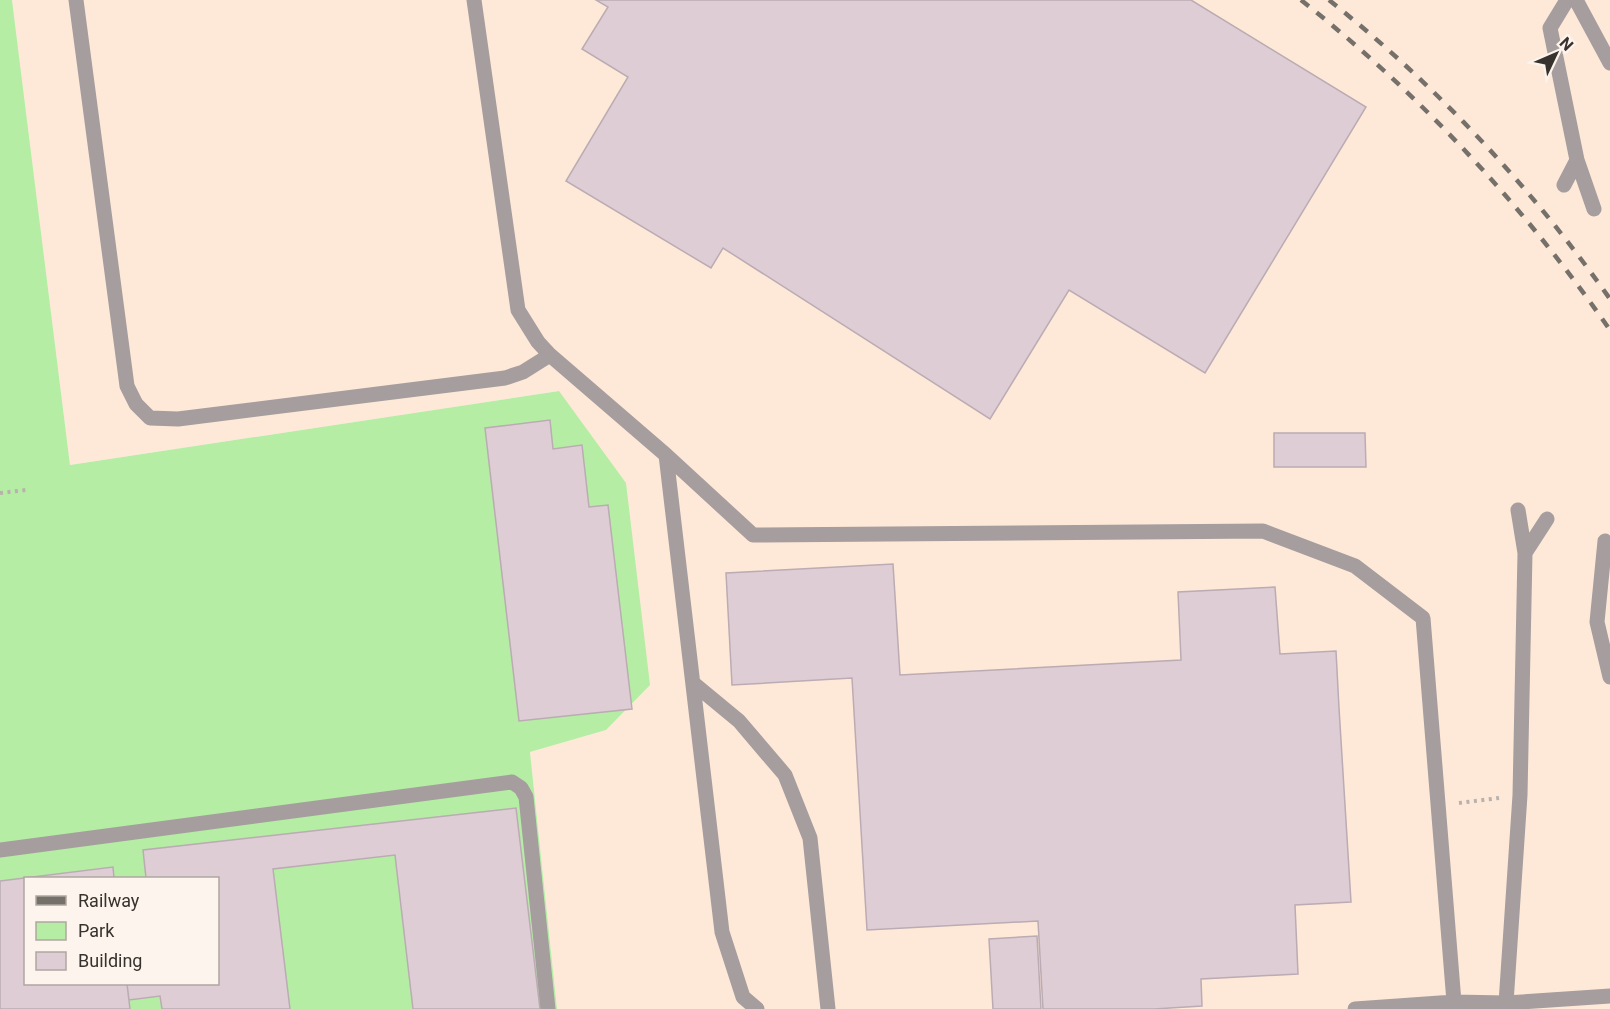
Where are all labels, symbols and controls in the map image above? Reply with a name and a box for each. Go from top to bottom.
north arrow [1526,24,1586,84]
text: N [1556,33,1577,55]
legend [24,877,219,985]
text: Railway [78,890,140,911]
text: Park [78,920,115,941]
text: Building [78,950,142,971]

